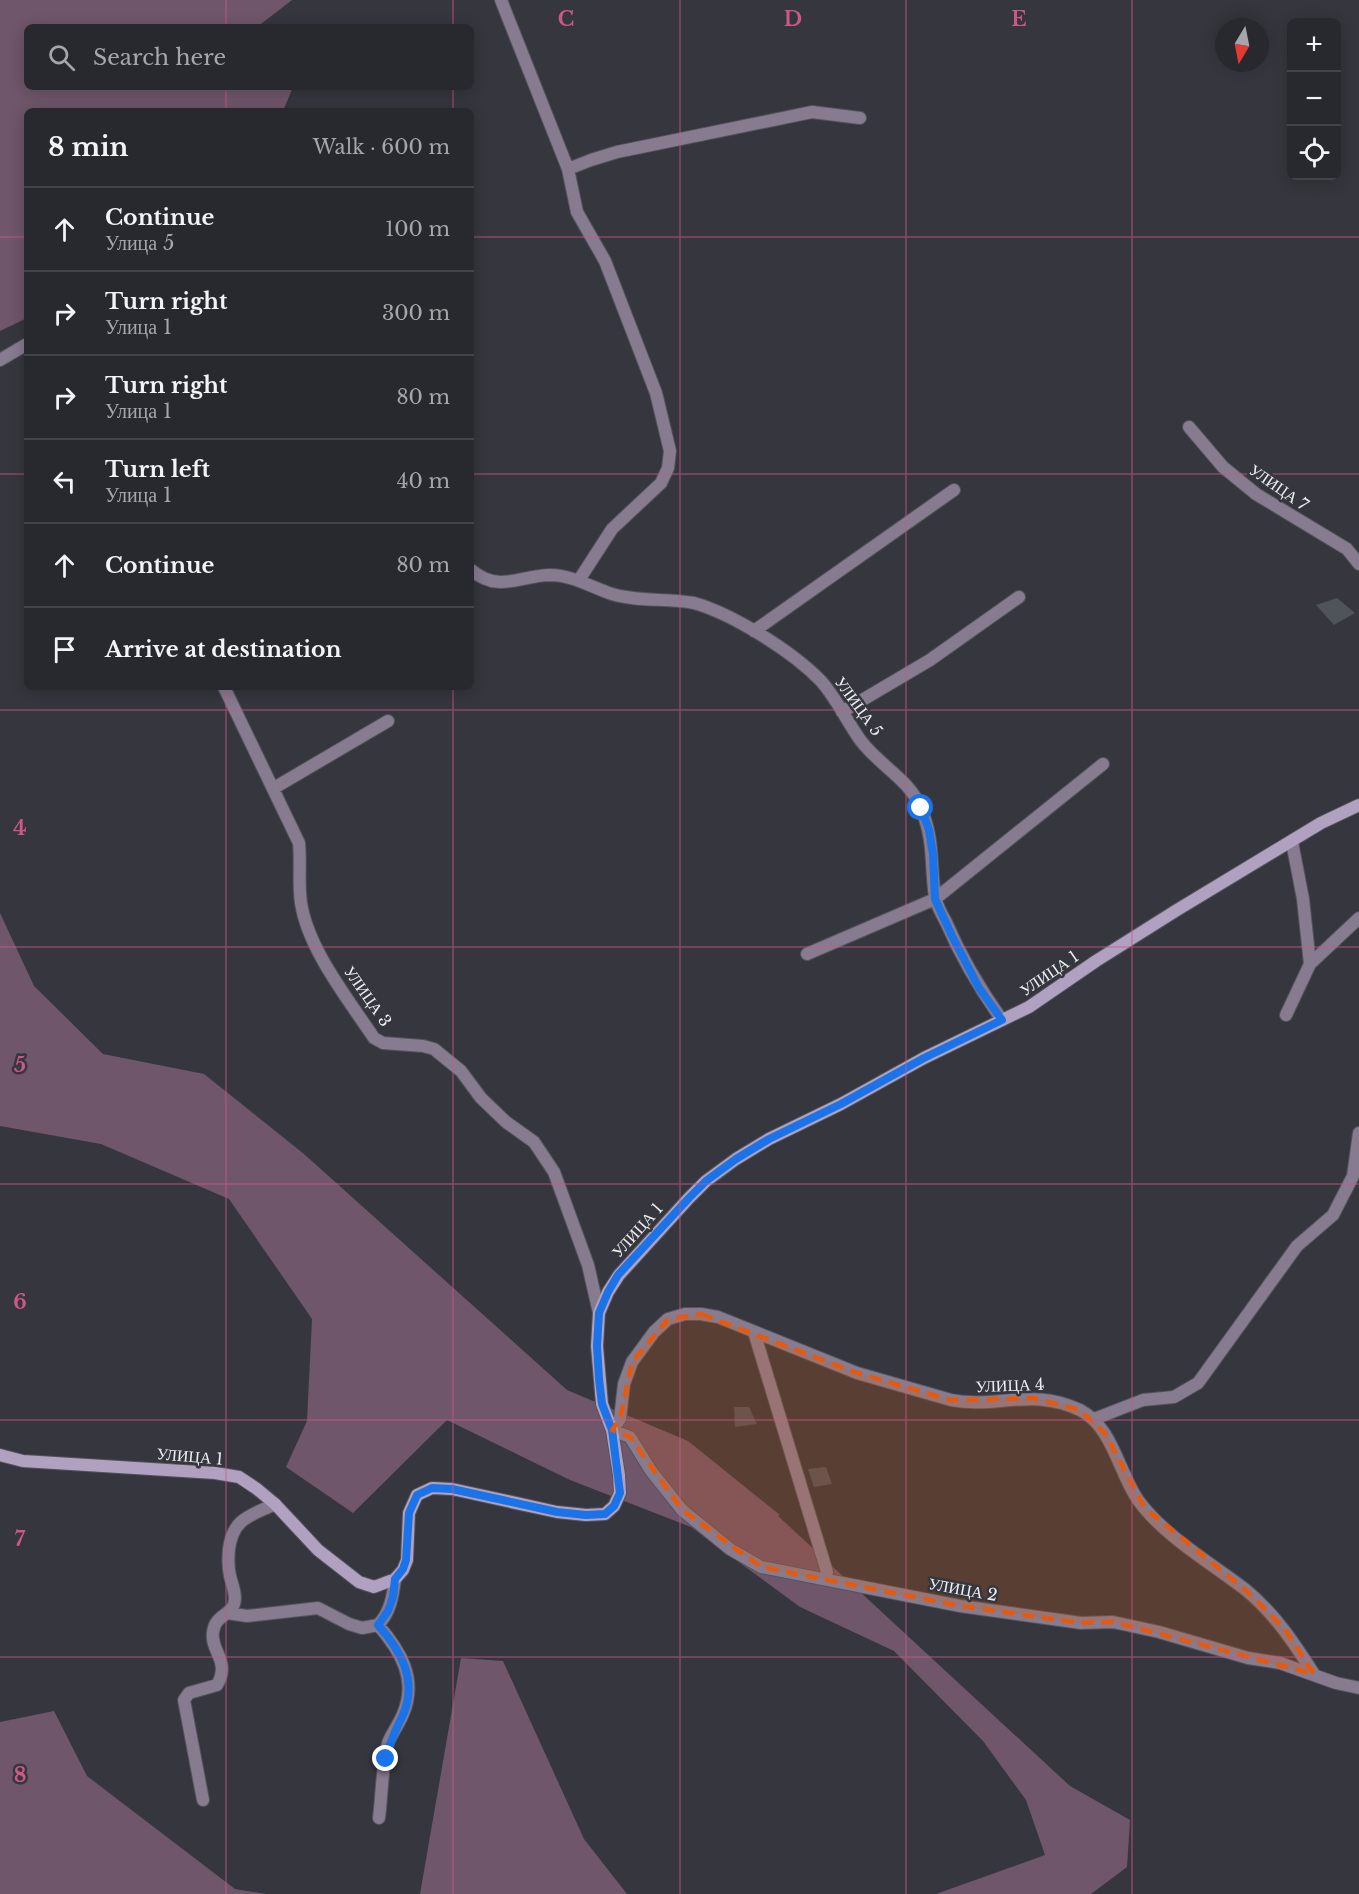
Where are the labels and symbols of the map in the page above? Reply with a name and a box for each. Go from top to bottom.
text: C [558,7,574,31]
text: D [784,7,802,31]
text: E [1011,7,1027,31]
north arrow [1215,18,1269,72]
street label: УЛИЦА 7 [1246,459,1313,515]
street label: УЛИЦА 5 [831,672,887,740]
route start [907,794,933,820]
text: 4 [13,816,27,840]
street label: УЛИЦА 1 [1016,946,1082,1000]
street label: УЛИЦА 3 [340,962,396,1030]
text: 5 [14,1053,26,1077]
street label: УЛИЦА 1 [607,1198,667,1262]
text: 6 [13,1290,27,1314]
street label: УЛИЦА 4 [975,1374,1045,1396]
street label: УЛИЦА 1 [156,1443,224,1469]
text: 7 [15,1527,26,1551]
street label: УЛИЦА 2 [927,1573,999,1605]
route end [372,1745,398,1771]
text: 8 [14,1763,26,1787]

